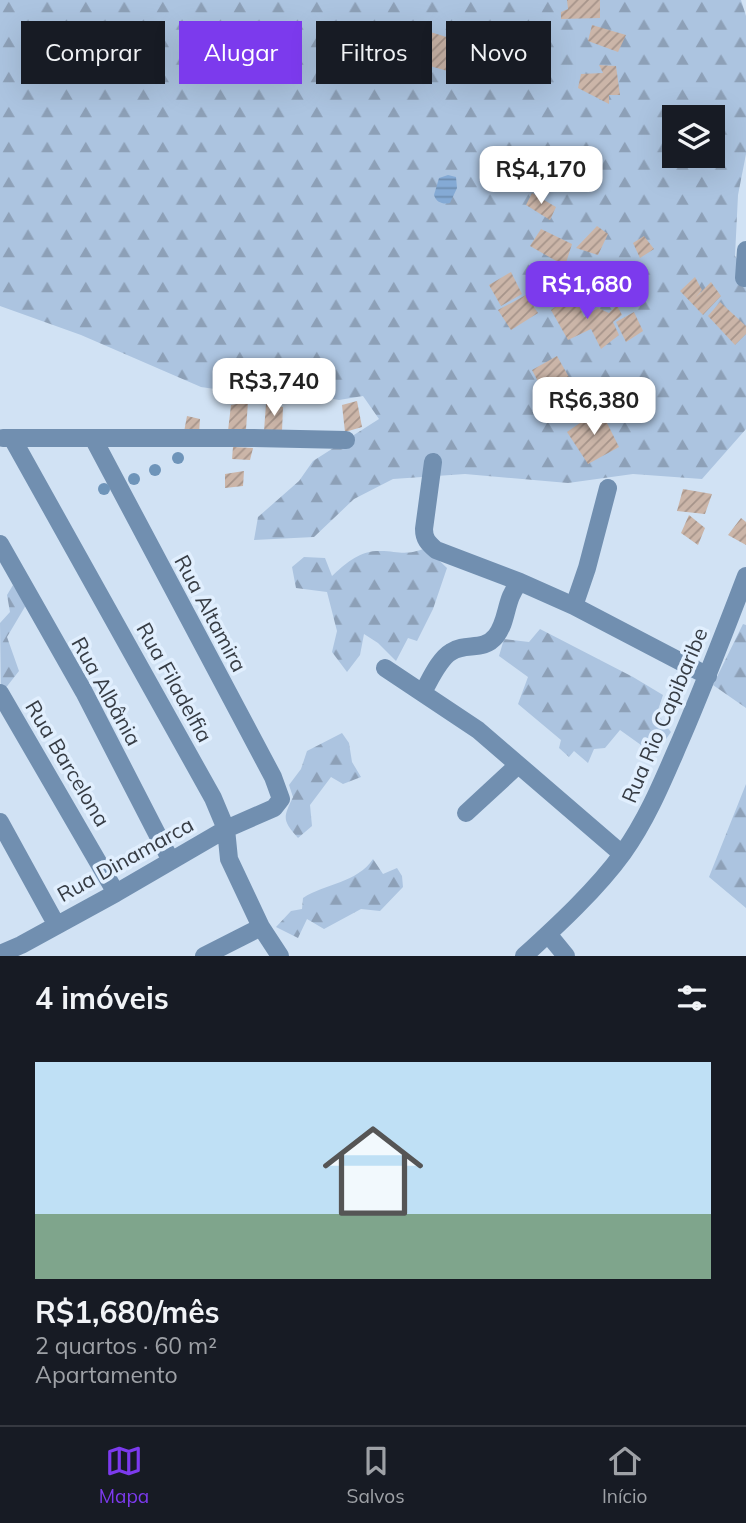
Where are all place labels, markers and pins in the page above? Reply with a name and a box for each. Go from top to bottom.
pin: R$4,170 [476,146,606,206]
pin: R$1,680 [522,262,652,321]
pin: R$3,740 [209,358,339,418]
pin: R$6,380 [529,378,659,437]

